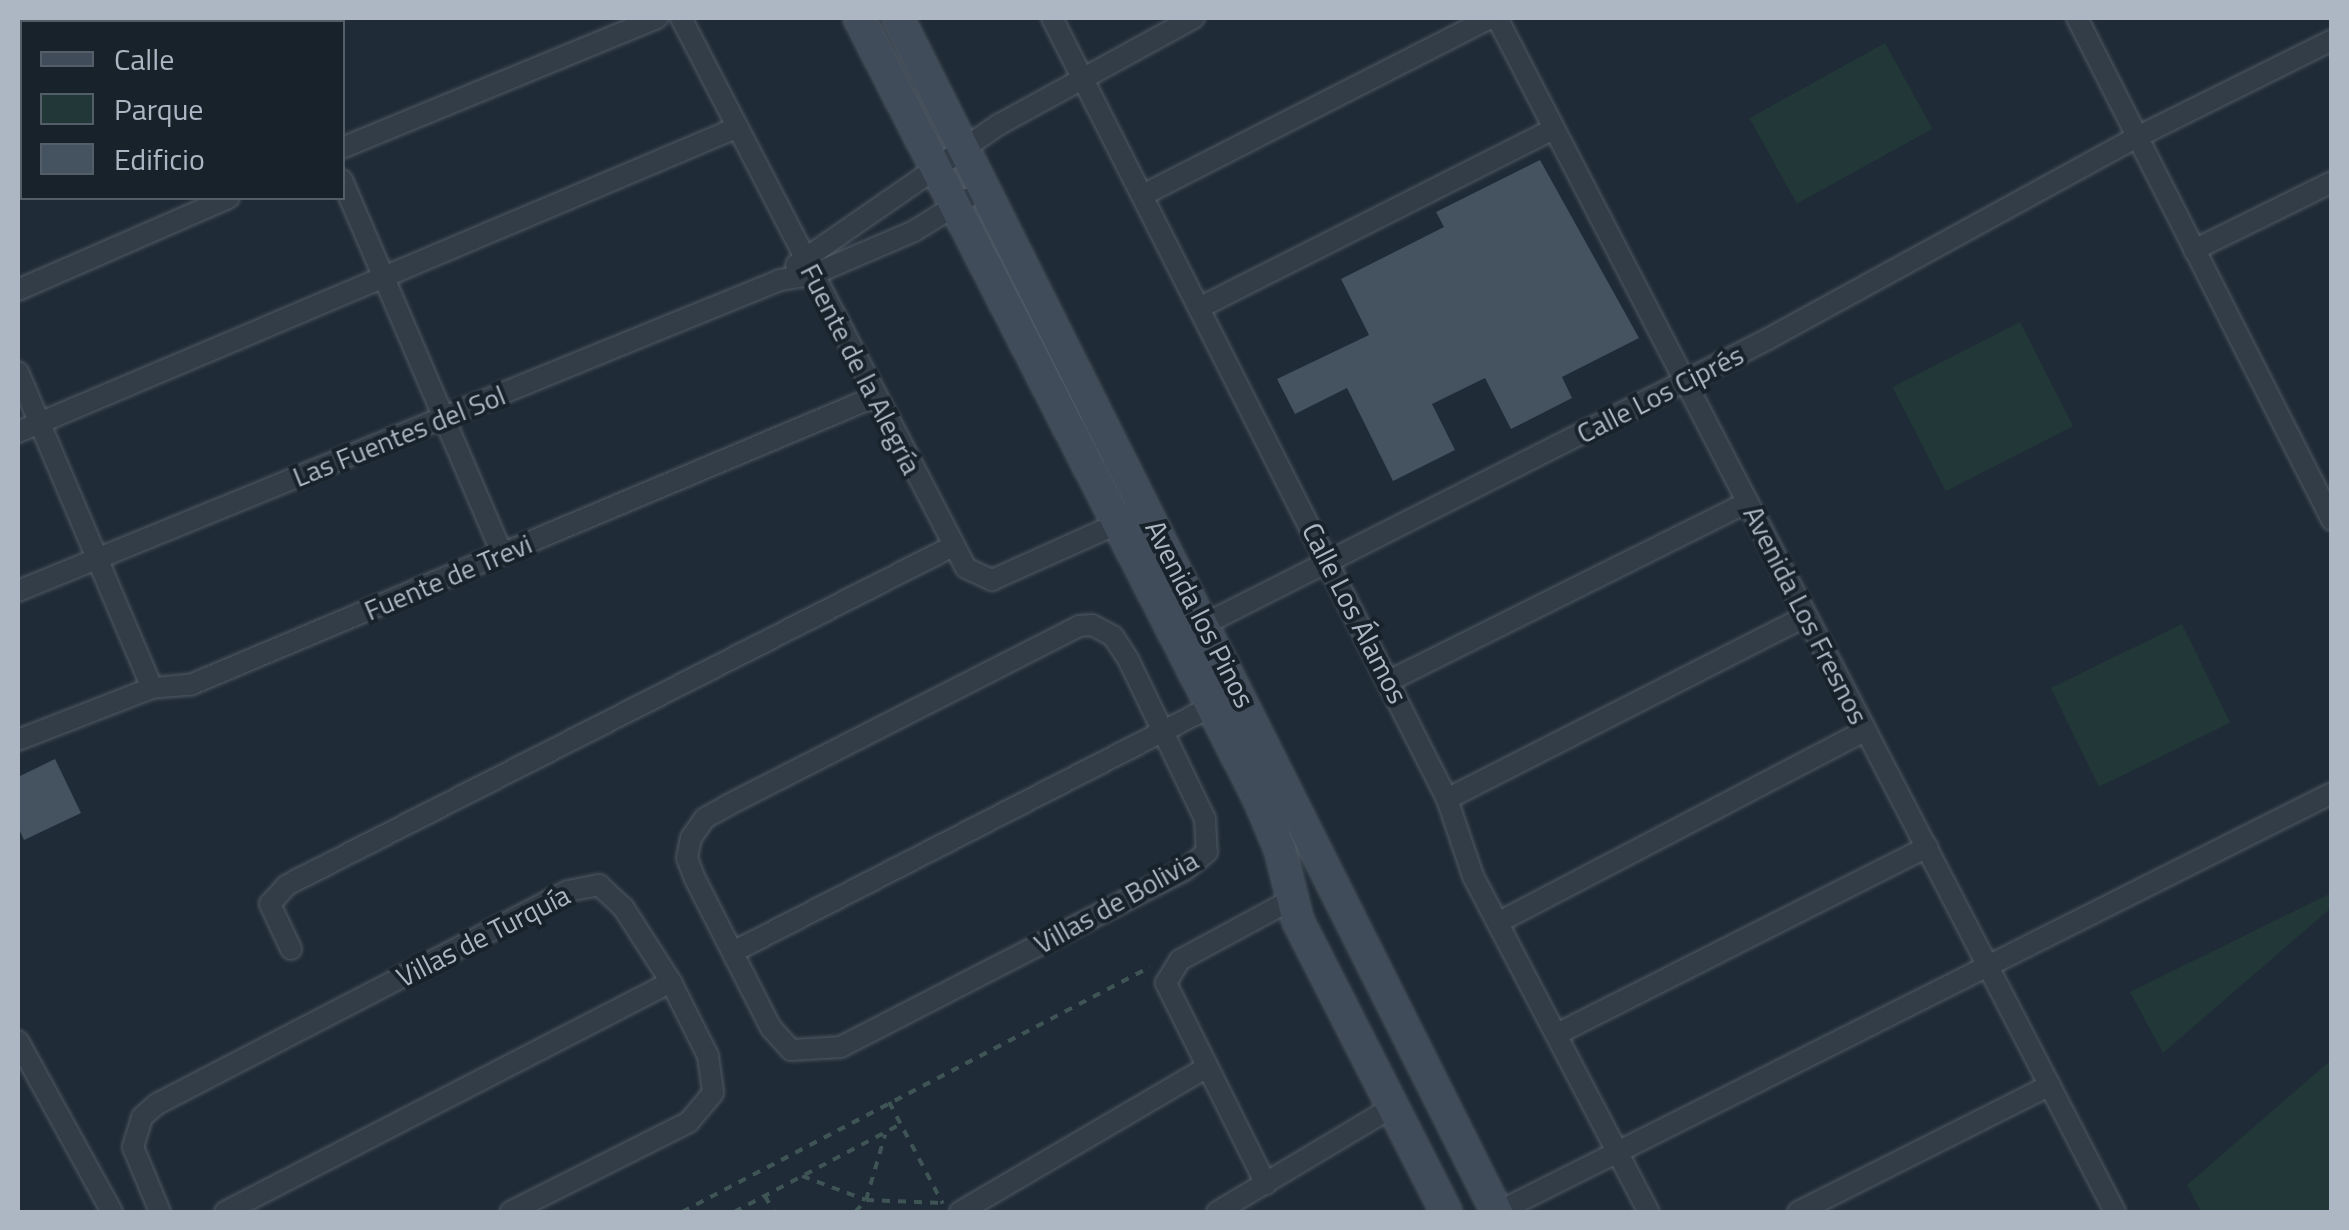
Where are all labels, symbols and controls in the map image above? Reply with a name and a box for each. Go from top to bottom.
legend [20,20,345,200]
text: Calle [114,36,174,82]
text: Parque [114,86,204,132]
text: Edificio [114,136,205,182]
street label: Fuente de la Alegría [793,258,929,480]
street label: Calle Los Ciprés [1571,338,1749,450]
street label: Las Fuentes del Sol [288,378,510,494]
street label: Avenida Los Fresnos [1736,500,1876,730]
street label: Avenida los Pinos [1138,515,1262,713]
street label: Calle Los Álamos [1295,517,1415,709]
street label: Fuente de Trevi [359,527,537,627]
street label: Villas de Bolivia [1028,843,1204,961]
street label: Villas de Turquía [391,878,575,994]

